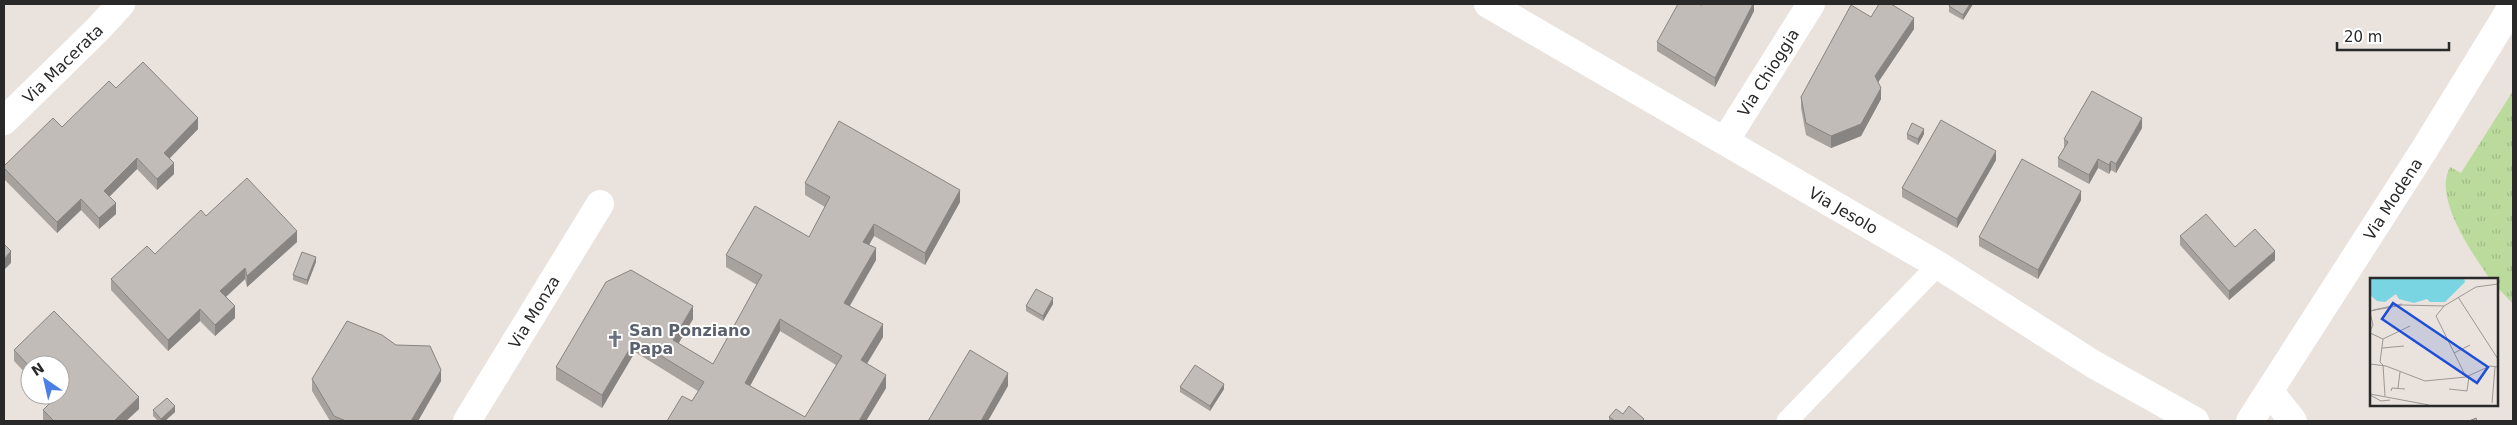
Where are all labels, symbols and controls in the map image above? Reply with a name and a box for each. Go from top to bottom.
street label: Via Macerata [19,20,107,107]
scale bar [2337,20,2450,52]
street label: Via Chioggia [1733,25,1803,120]
text: 20 m [2344,28,2382,46]
street label: Via Modena [2359,154,2426,243]
street label: Via Jesolo [1805,183,1882,238]
street label: Via Monza [504,272,563,352]
inset map [2370,278,2497,405]
place label: San Ponziano Papa [629,321,750,358]
church icon: San Ponziano Papa [605,329,625,349]
north arrow [20,355,70,405]
text: N [28,359,47,379]

